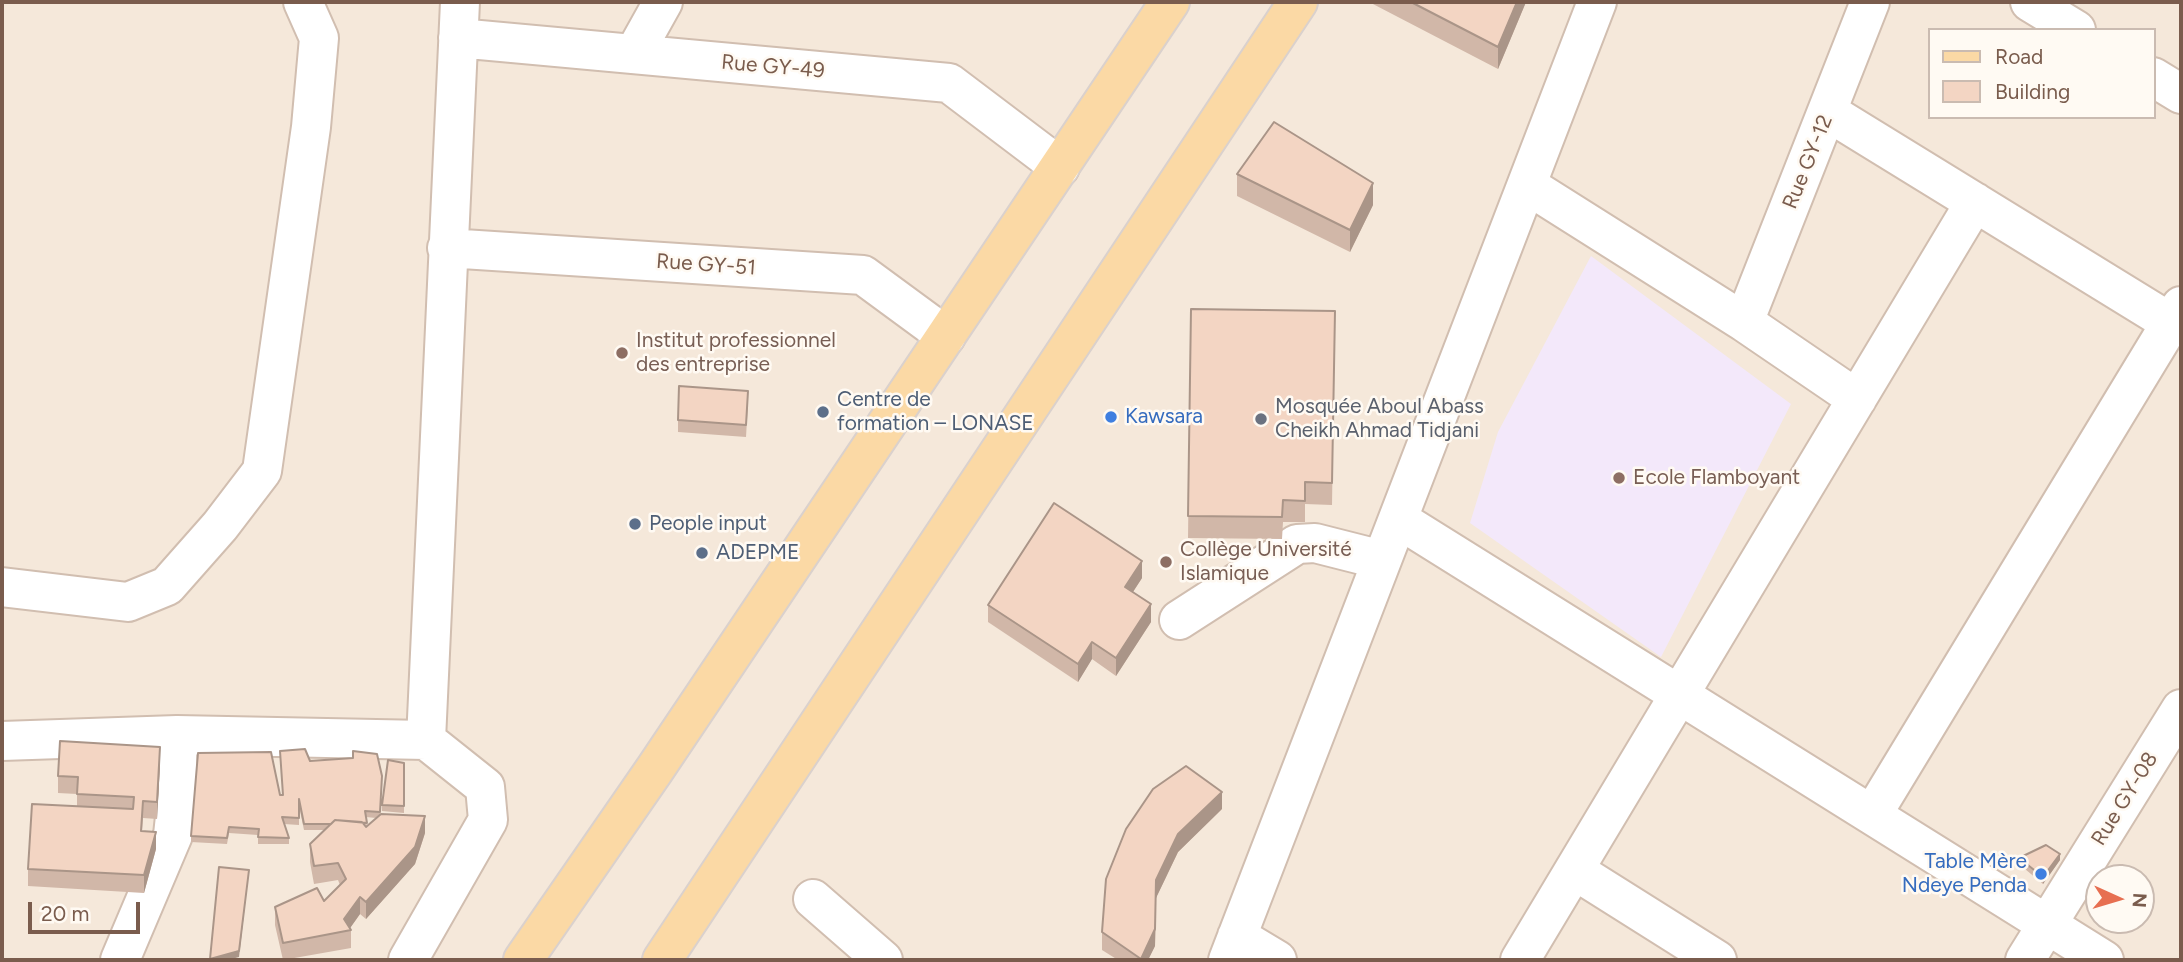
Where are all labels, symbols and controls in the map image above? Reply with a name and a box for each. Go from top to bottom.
legend [1927,28,2155,119]
text: Road [1995,44,2043,69]
street label: Rue GY-49 [720,50,826,84]
text: Building [1995,79,2070,104]
street label: Rue GY-12 [1778,111,1838,213]
street label: Rue GY-51 [655,249,757,281]
place label: Institut professionnel des entreprise [636,328,836,378]
marker: Institut professionnel des entreprise [614,345,630,361]
place label: Centre de formation – LONASE [837,387,1034,437]
place label: Mosquée Aboul Abass Cheikh Ahmad Tidjani [1275,394,1484,444]
marker: Centre de formation – LONASE [815,404,831,420]
place label: Kawsara [1125,404,1203,430]
marker: Kawsara [1103,409,1119,425]
marker: Mosquée Aboul Abass Cheikh Ahmad Tidjani [1253,411,1269,427]
place label: Ecole Flamboyant [1633,465,1800,491]
marker: Ecole Flamboyant [1611,470,1627,486]
place label: People input [649,511,767,537]
marker: People input [627,516,643,532]
place label: Collège Université Islamique [1180,537,1352,587]
place label: ADEPME [716,540,799,566]
marker: ADEPME [694,545,710,561]
marker: Collège Université Islamique [1158,554,1174,570]
street label: Rue GY-08 [2086,748,2164,850]
place label: Table Mère Ndeye Penda [1902,849,2027,899]
north arrow [2085,864,2155,934]
marker: Table Mère Ndeye Penda [2033,866,2049,882]
scale bar [32,888,144,932]
text: N [2127,892,2151,908]
text: 20 m [41,901,89,926]

